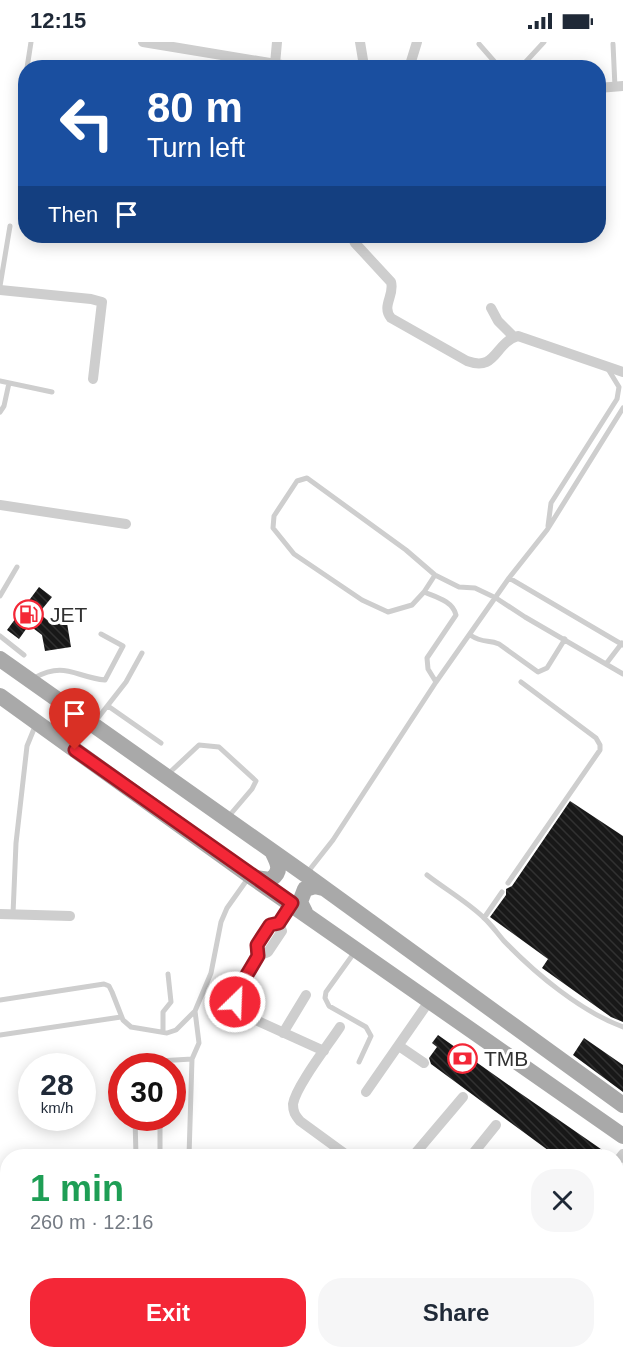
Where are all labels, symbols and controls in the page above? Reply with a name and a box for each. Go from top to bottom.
text: 12:15 [30,8,86,33]
icon: left [48,84,126,162]
text: 80 m [147,84,243,131]
text: Turn left [147,133,245,163]
icon: arrive [110,198,143,231]
text: Then [48,202,98,227]
fuel station icon: JET [13,598,45,630]
place label: JET [50,603,88,626]
pin [49,688,100,750]
icon: arrive [58,697,91,730]
position arrow [203,970,267,1034]
bank icon: TMB [447,1042,479,1074]
place label: TMB [484,1047,528,1070]
speed limit sign: 30 [108,1053,186,1131]
text: 28 [40,1068,74,1101]
text: km/h [41,1099,73,1116]
text: 1 min [30,1168,124,1209]
button: close [531,1169,594,1232]
text: 260 m · 12:16 [30,1211,153,1233]
button: Exit [30,1278,306,1347]
button: Share [318,1278,594,1347]

